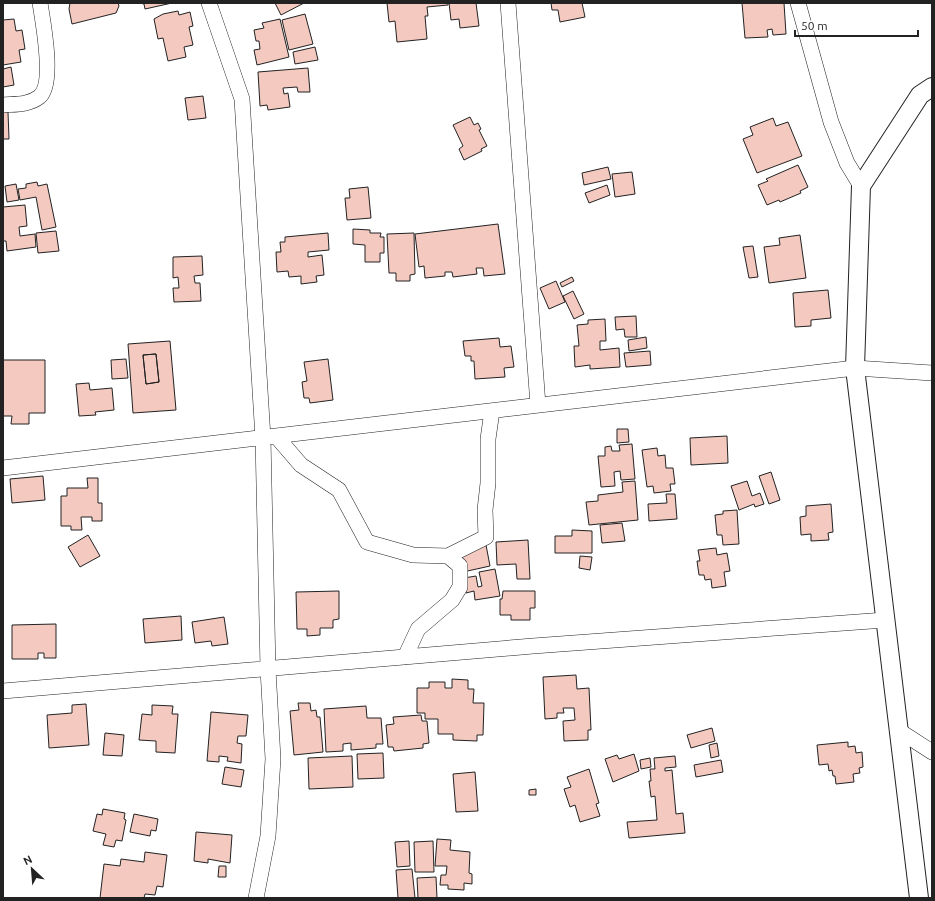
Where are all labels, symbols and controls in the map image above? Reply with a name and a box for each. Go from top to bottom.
scale bar [795,12,918,38]
text: 50 m [801,19,828,32]
north arrow [12,849,52,889]
text: N [21,853,34,867]

